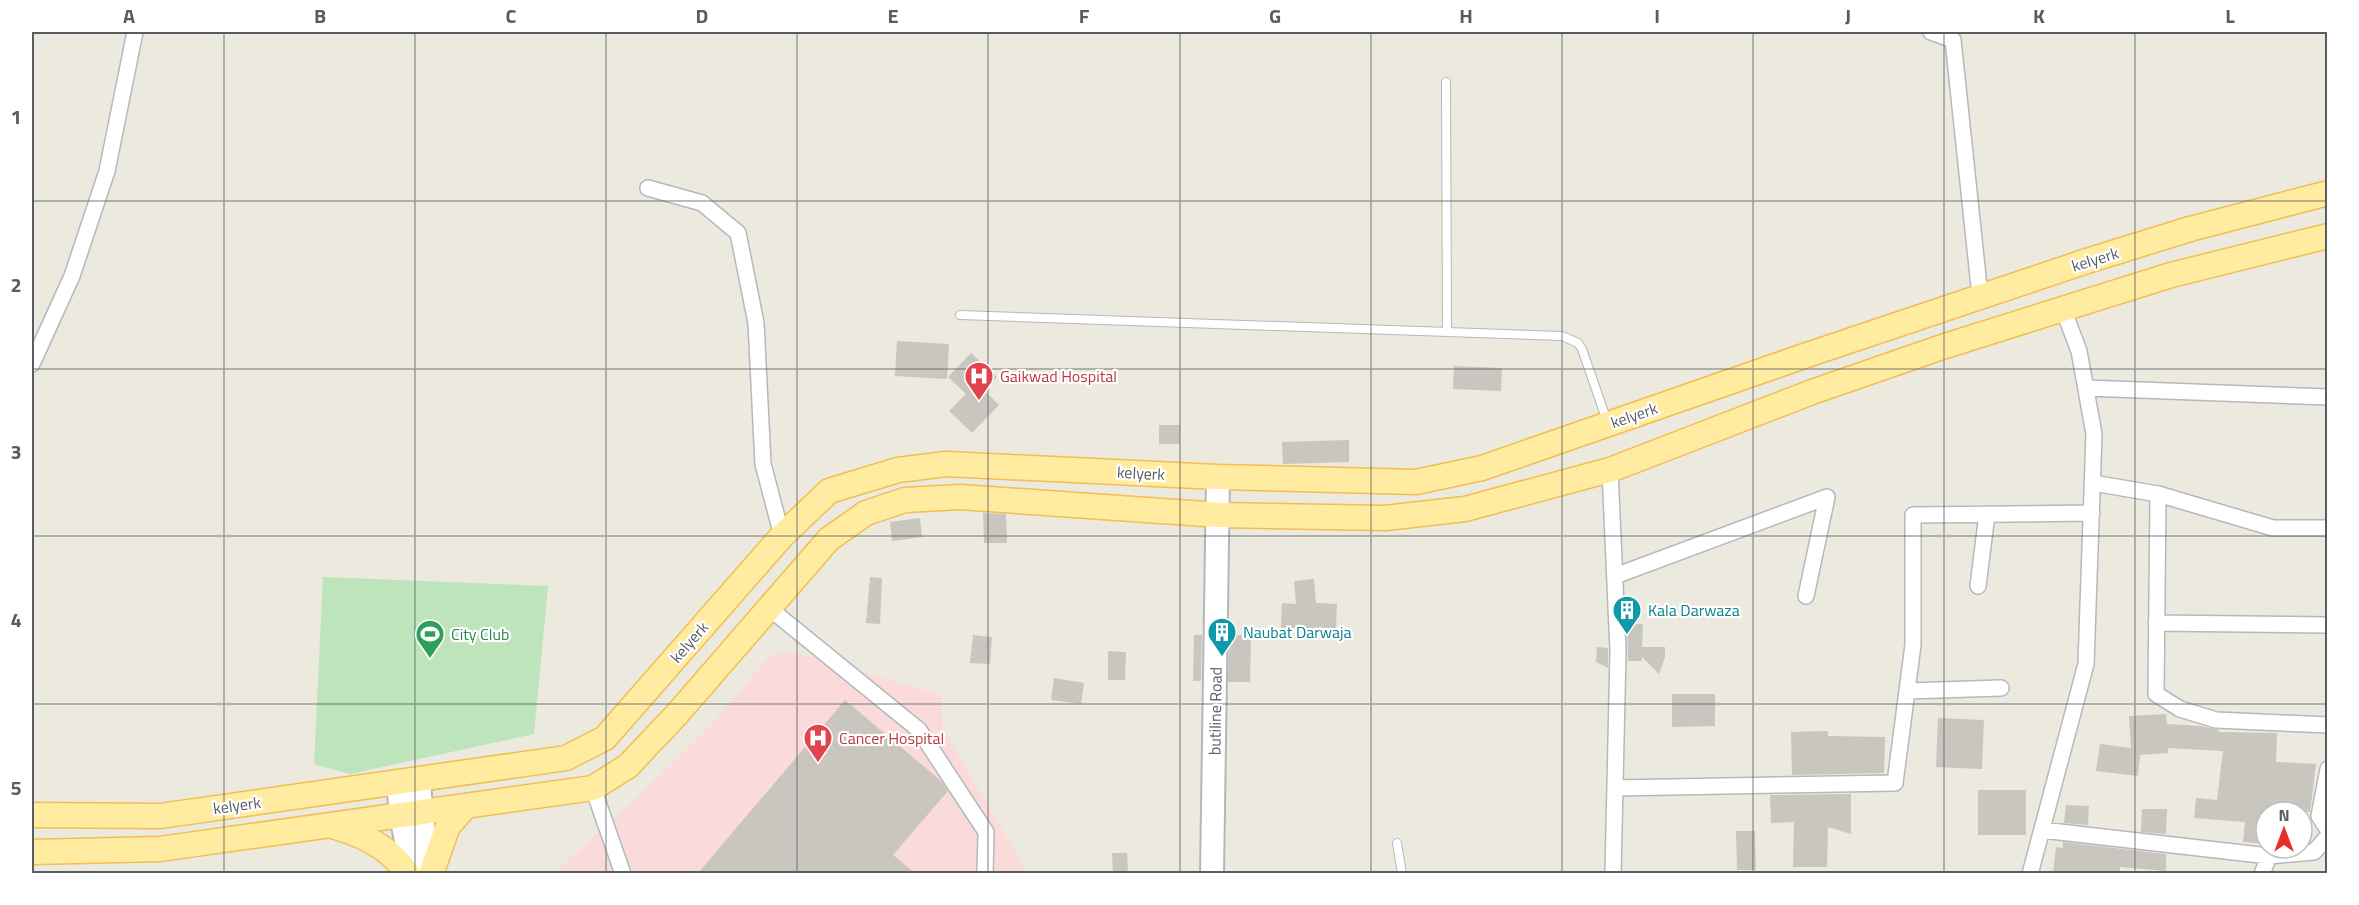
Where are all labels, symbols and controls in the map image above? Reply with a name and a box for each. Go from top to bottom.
text: A [123,0,135,31]
text: B [314,0,326,31]
text: C [506,0,517,31]
text: D [696,0,708,31]
text: E [887,0,899,31]
text: F [1079,0,1090,31]
text: G [1269,0,1281,31]
text: H [1459,0,1473,31]
text: I [1654,0,1660,31]
text: J [1845,0,1851,31]
text: K [2033,0,2045,31]
text: L [2225,0,2235,31]
text: 1 [10,101,22,132]
street label: kelyerk [2068,240,2122,278]
text: 2 [10,269,22,300]
hospital icon: Gaikwad Hospital [963,360,995,402]
place label: Gaikwad Hospital [1000,364,1117,388]
street label: kelyerk [1607,396,1661,434]
text: 3 [10,436,22,467]
street label: kelyerk [1116,460,1166,486]
building icon: Kala Darwaza [1611,594,1643,636]
place label: Kala Darwaza [1648,598,1740,622]
text: 4 [10,604,22,635]
street label: kelyerk [664,616,714,668]
building icon: Naubat Darwaja [1206,616,1238,658]
sports icon: City Club [414,618,446,660]
place label: Naubat Darwaja [1243,620,1351,644]
place label: City Club [451,622,509,646]
street label: butiline Road [1202,667,1228,755]
hospital icon: Cancer Hospital [802,722,834,764]
place label: Cancer Hospital [839,726,944,750]
text: 5 [10,772,22,803]
street label: kelyerk [212,790,263,820]
north arrow [2254,800,2314,860]
text: N [2278,803,2290,827]

